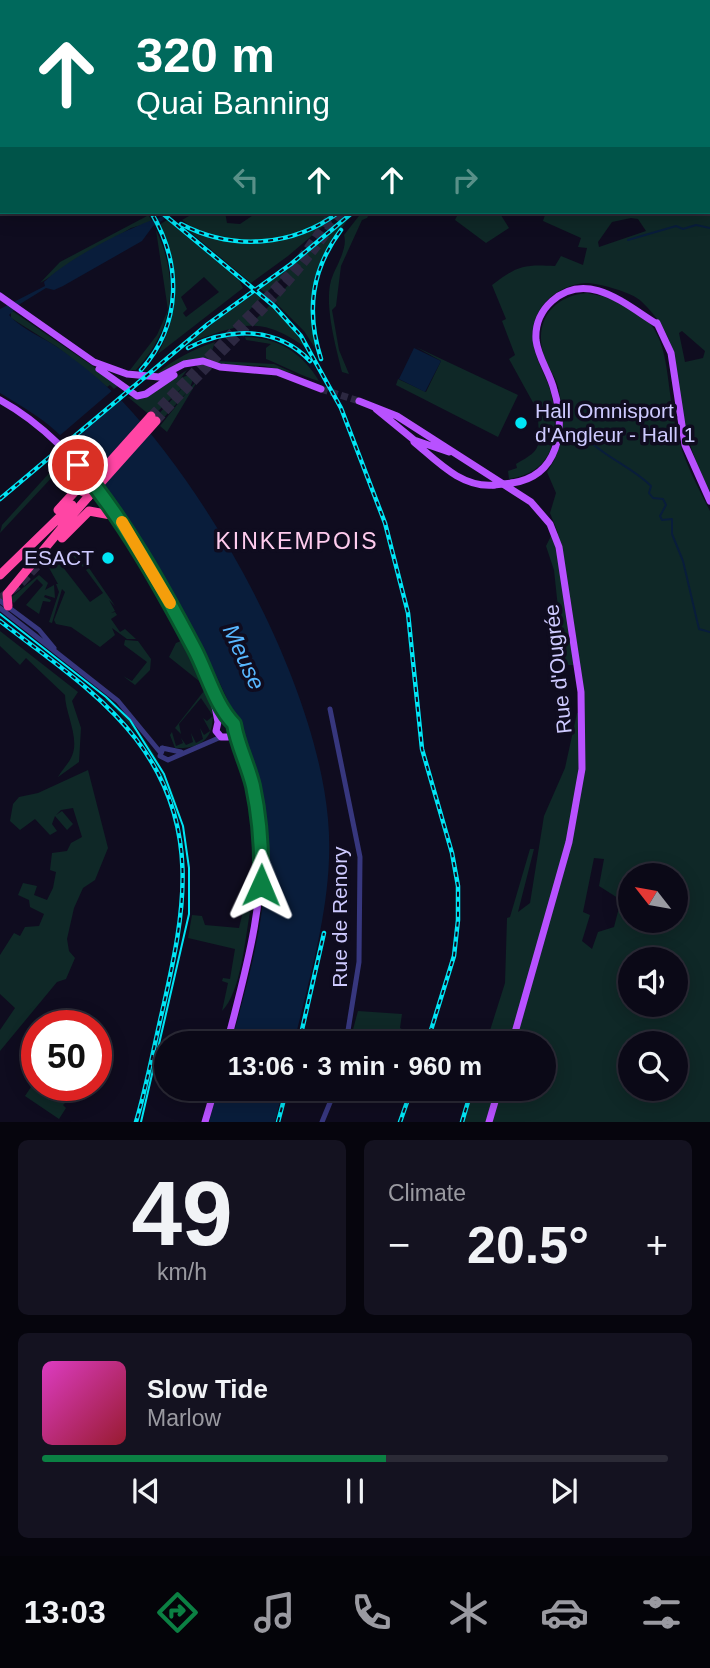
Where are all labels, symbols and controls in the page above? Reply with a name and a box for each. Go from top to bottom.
icon: ahead [21,28,112,119]
text: 320 m [136,28,275,82]
text: Quai Banning [136,85,330,121]
icon: left [227,161,265,199]
icon: ahead [300,161,338,199]
icon: ahead [373,161,411,199]
icon: right [446,161,484,199]
place label: Hall Omnisport d'Angleur - Hall 1 [535,399,695,446]
marker: Hall Omnisport d'Angleur - Hall 1 [513,415,529,431]
pin [48,435,108,495]
icon: arrive [59,446,97,484]
district label: KINKEMPOIS [215,528,379,554]
place label: ESACT [24,546,94,569]
marker: ESACT [100,550,116,566]
street label: Rue d'Ougrée [539,603,576,735]
water label: Meuse [218,620,270,694]
street label: Rue de Renory [328,846,351,988]
position arrow [224,848,298,922]
north arrow [618,863,688,933]
map controls [618,863,688,1101]
button: sound [618,947,688,1017]
speed limit sign: 50 [21,1010,112,1101]
button: search [618,1031,688,1101]
text: 13:06 · 3 min · 960 m [228,1051,482,1081]
text: 49 [131,1163,233,1264]
text: Climate [388,1180,466,1206]
text: 20.5° [467,1216,589,1274]
text: − [388,1224,410,1266]
text: + [646,1224,668,1266]
text: km/h [157,1259,207,1285]
text: Slow Tide [147,1374,268,1404]
text: Marlow [147,1405,221,1431]
icon: previous [127,1472,165,1510]
icon: pause [336,1472,374,1510]
icon: next [545,1472,583,1510]
icon: directions [153,1588,202,1637]
icon: music [250,1588,299,1637]
icon: phone [347,1588,396,1637]
icon: climate [444,1588,493,1637]
icon: car [540,1588,589,1637]
icon: filters [637,1588,686,1637]
text: 13:03 [24,1594,106,1630]

